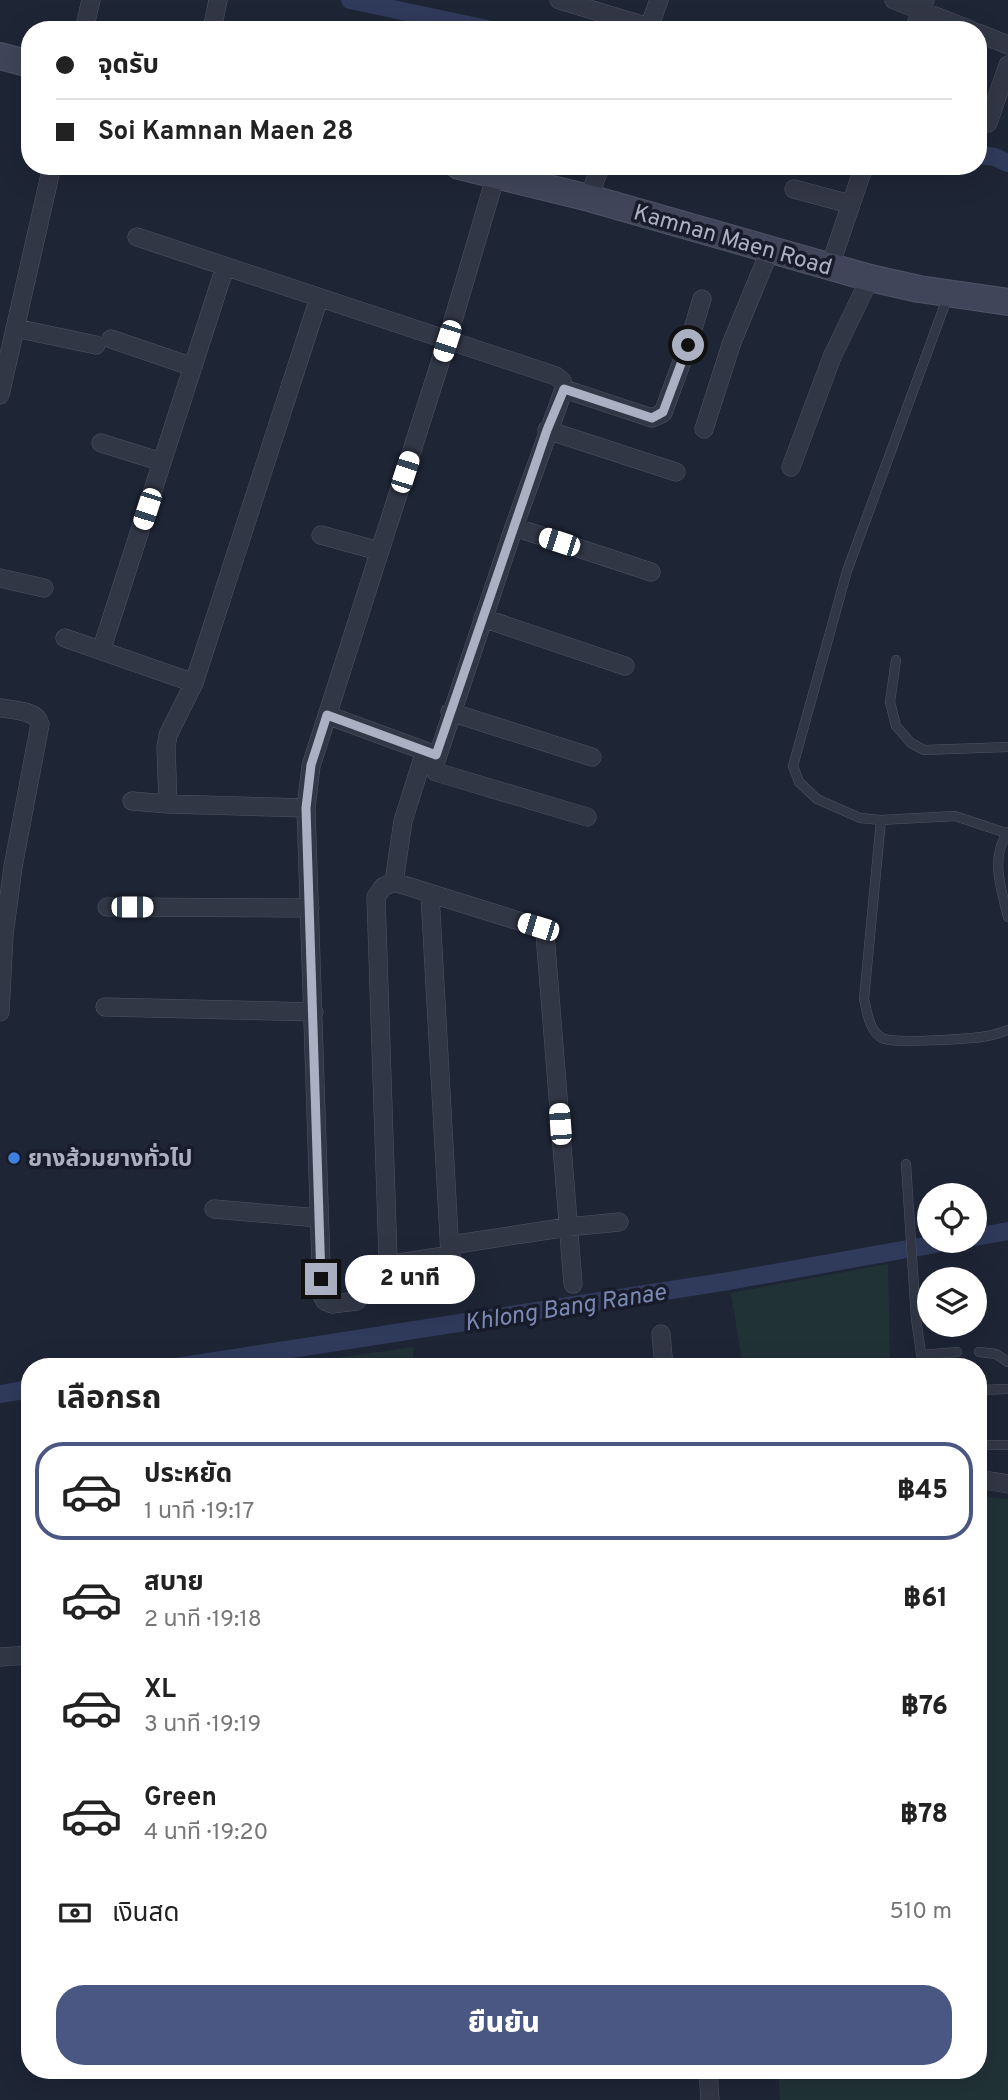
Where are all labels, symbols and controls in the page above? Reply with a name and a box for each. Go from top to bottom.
text: จุดรับ [98,50,159,83]
text: Soi Kamnan Maen 28 [98,116,354,149]
street label: Kamnan Maen Road [630,199,835,284]
car [431,318,464,364]
route start [672,329,704,361]
car [389,449,422,495]
car [131,486,164,532]
car [536,526,583,558]
car [112,897,154,918]
car [515,911,562,943]
car [549,1102,572,1146]
place label: ยางส้วมยางทั่วไป [28,1143,192,1175]
marker: ยางส้วมยางทั่วไป [6,1150,22,1166]
map controls [917,1183,987,1337]
button: locate [917,1183,987,1253]
callout: 2 นาที [346,1254,475,1304]
route end [305,1263,337,1295]
text: 2 นาที [380,1265,440,1294]
button: layers [917,1267,987,1337]
water label: Khlong Bang Ranae [463,1278,669,1340]
text: เลือกรถ [56,1380,161,1420]
text: ประหยัด [144,1459,232,1492]
icon: car [60,1460,123,1523]
text: ฿45 [897,1475,948,1508]
text: 1 นาที · 19:17 [144,1498,254,1527]
text: สบาย [144,1567,204,1600]
icon: car [60,1568,123,1631]
text: ฿61 [903,1583,948,1616]
text: 2 นาที · 19:18 [144,1606,262,1635]
text: XL [144,1674,176,1707]
icon: car [60,1676,123,1739]
text: ฿76 [901,1691,948,1724]
text: 3 นาที · 19:19 [144,1711,261,1740]
text: Green [144,1782,217,1815]
icon: car [60,1784,123,1847]
text: ฿78 [900,1799,948,1832]
text: 4 นาที · 19:20 [144,1819,268,1848]
icon: cash [56,1894,94,1932]
text: เงินสด [112,1898,179,1931]
text: 510 m [889,1898,952,1927]
button: ยืนยัน [56,1985,952,2065]

